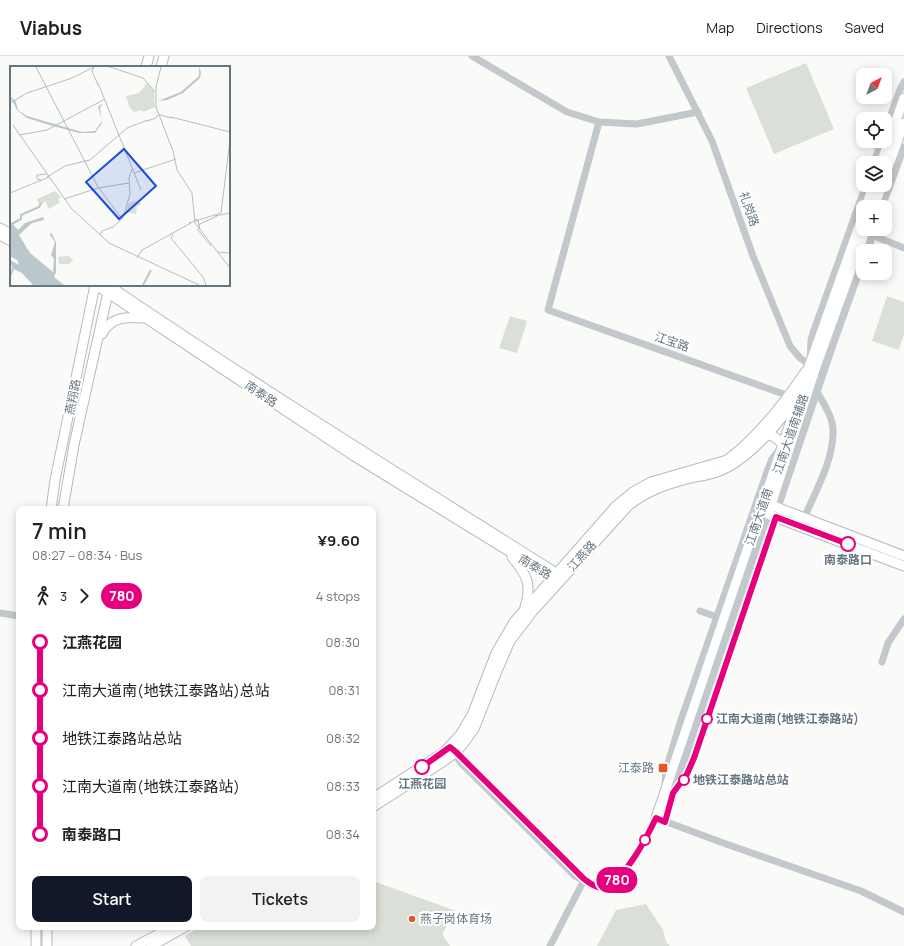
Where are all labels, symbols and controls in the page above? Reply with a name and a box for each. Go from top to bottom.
text: Viabus [20,15,82,41]
text: Map [706,18,734,37]
text: Directions [756,18,823,37]
text: Saved [845,18,884,37]
inset map [10,66,230,286]
north arrow [856,68,892,104]
map controls [856,68,892,280]
button: locate [856,112,892,148]
button: layers [856,156,892,192]
street label: 礼岗路 [736,189,763,229]
button: + [856,200,892,236]
button: − [856,244,892,280]
street label: 江宝路 [652,328,692,355]
street label: 南泰路 [242,376,281,411]
street label: 燕翔路 [61,378,84,416]
street label: 江南大道南辅路 [769,391,812,476]
street label: 江南大道南 [741,486,776,548]
text: 7 min [32,516,87,546]
text: ¥9.60 [318,530,360,551]
marker: 南泰路口 [840,536,856,552]
street label: 江燕路 [563,537,600,575]
text: 08:27 – 08:34 · Bus [32,546,142,564]
street label: 南泰路 [515,550,555,583]
place label: 南泰路口 [824,551,872,568]
icon: walk [32,585,54,607]
icon: forward [73,585,95,607]
text: 780 [109,586,134,605]
text: 3 [60,587,67,605]
text: 4 stops [316,587,360,605]
text: 江燕花园 [62,632,122,653]
text: 08:30 [326,633,360,651]
text: 江南大道南(地铁江泰路站)总站 [62,680,270,701]
text: 08:31 [328,681,360,699]
place label: 江南大道南(地铁江泰路站) [716,710,859,727]
marker: 江南大道南(地铁江泰路站) [701,713,713,725]
text: 地铁江泰路站总站 [62,728,182,749]
text: 08:32 [326,729,360,747]
marker: 江燕花园 [414,759,430,775]
place label: 江泰路 [618,759,654,776]
marker: 江泰路 [657,762,669,774]
place label: 地铁江泰路站总站 [693,771,789,788]
marker: 地铁江泰路站总站 [678,774,690,786]
place label: 江燕花园 [398,775,446,792]
text: 江南大道南(地铁江泰路站) [62,776,240,797]
text: 08:33 [326,777,360,795]
text: 南泰路口 [62,824,122,845]
text: 08:34 [326,825,360,843]
unlabelled marker [639,834,651,846]
line badge: 780 [594,867,640,893]
text: 780 [604,870,630,889]
button: Start [32,876,192,922]
button: Tickets [200,876,360,922]
place label: 燕子岗体育场 [420,910,492,927]
marker: 燕子岗体育场 [407,914,417,924]

